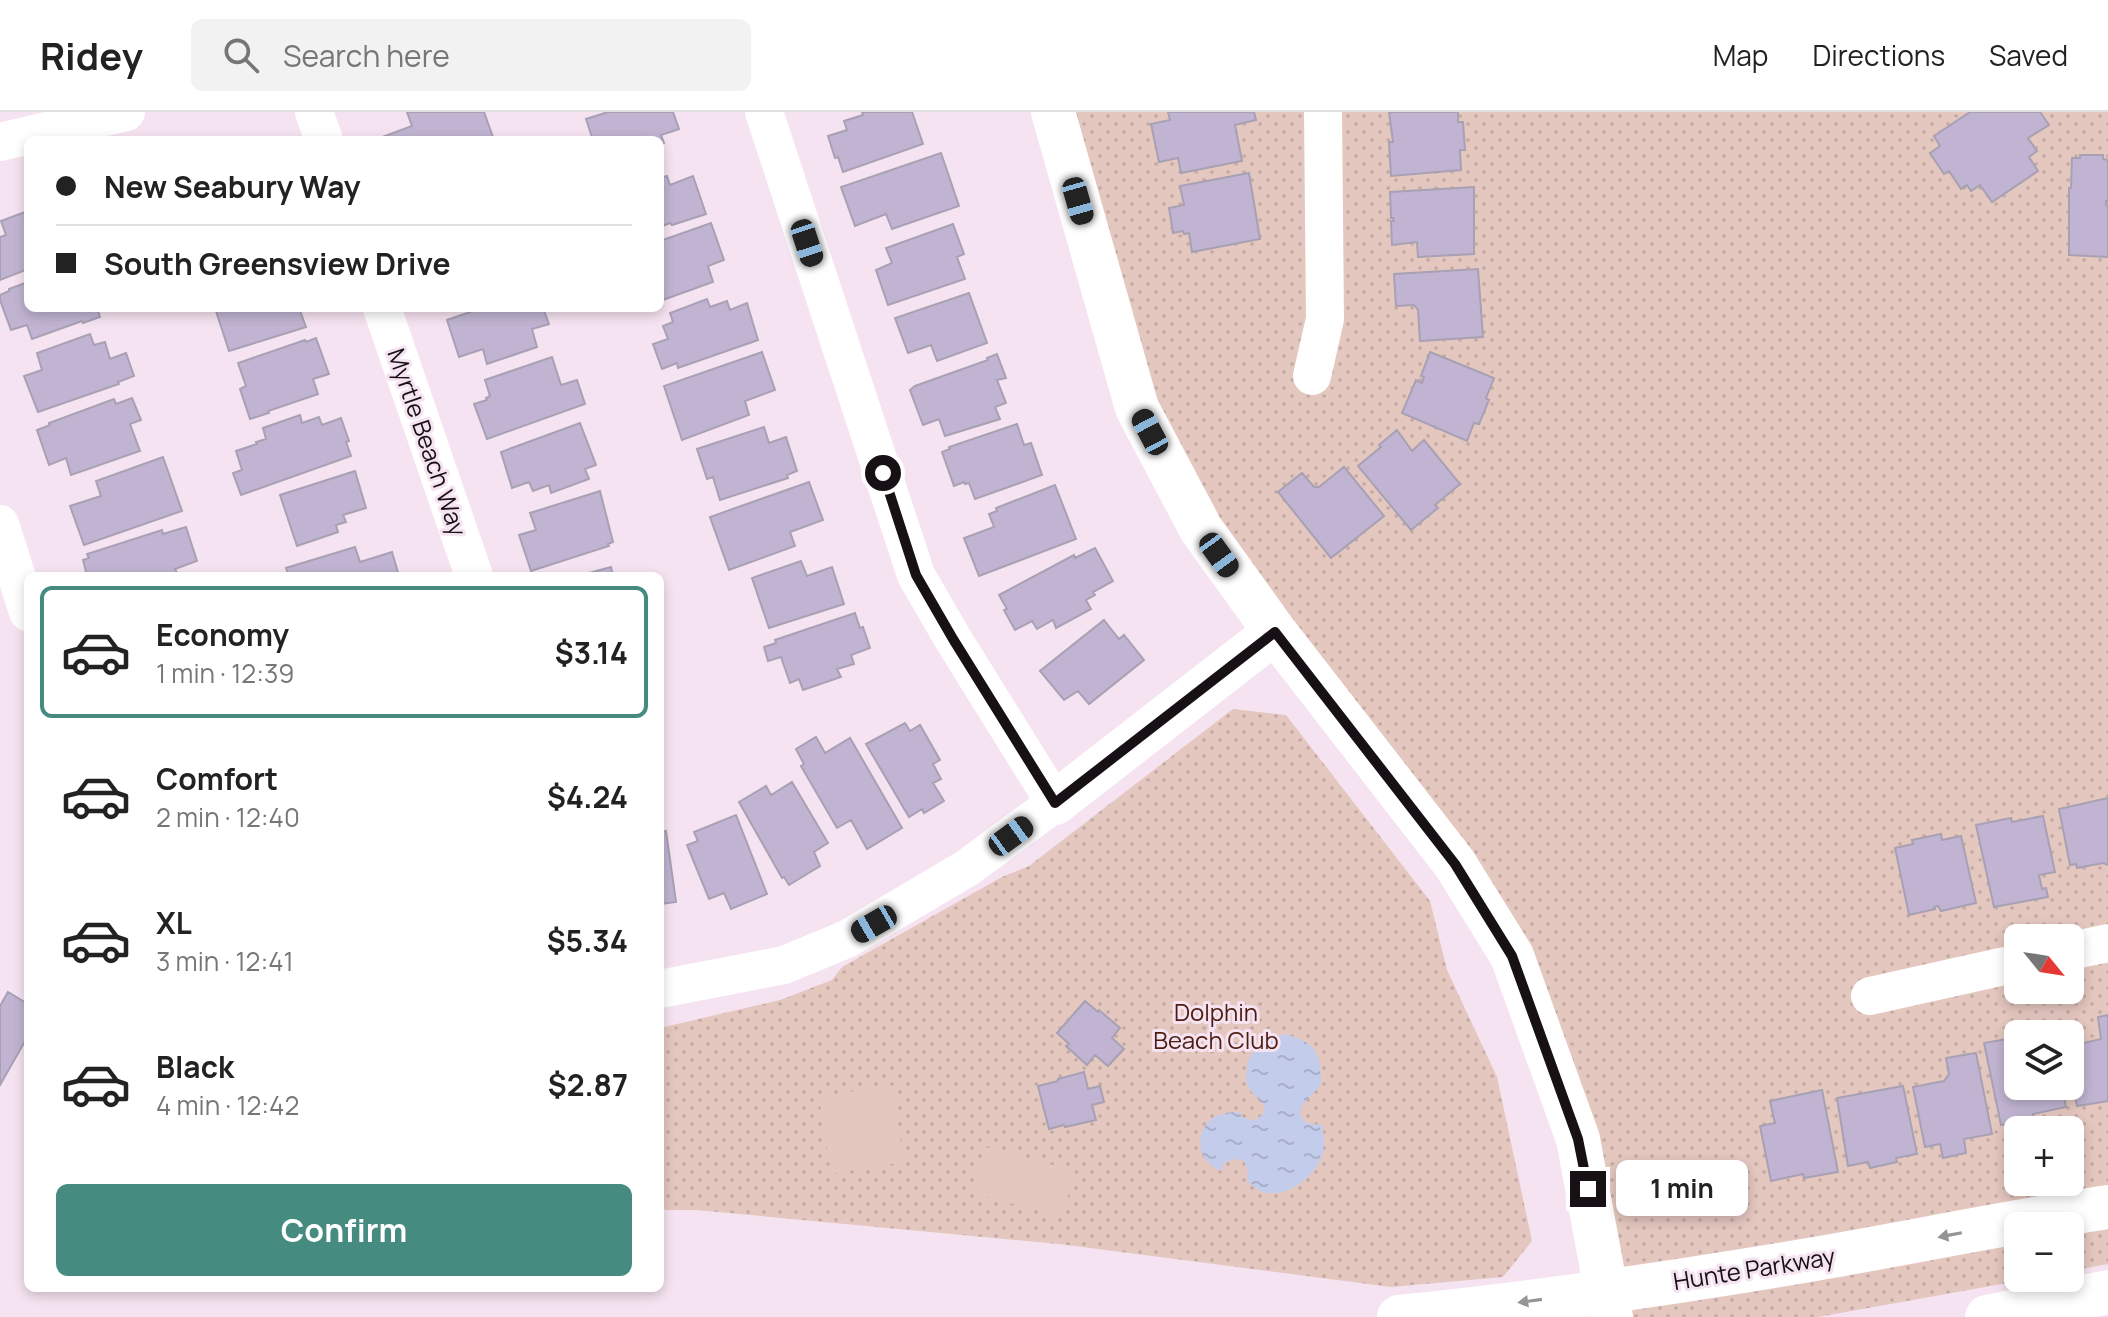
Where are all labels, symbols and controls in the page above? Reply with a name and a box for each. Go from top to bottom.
search box [191,19,751,91]
text: Ridey [40,29,143,81]
icon: search [219,33,263,77]
text: Search here [283,35,450,76]
text: Map [1713,36,1768,74]
text: Directions [1812,36,1945,74]
text: Saved [1989,36,2068,74]
text: New Seabury Way [104,166,360,207]
car [1060,175,1096,227]
car [788,216,826,270]
text: South Greensview Drive [104,243,451,284]
street label: Myrtle Beach Way [380,344,476,541]
car [1128,405,1172,459]
route start [865,455,901,491]
car [1195,529,1243,581]
text: Economy [156,614,289,655]
icon: car [60,616,132,688]
text: $3.14 [555,632,628,673]
text: 1 min · 12:39 [156,655,294,691]
text: Comfort [156,758,278,799]
icon: car [60,760,132,832]
text: $4.24 [547,776,628,817]
text: 2 min · 12:40 [156,799,300,835]
car [985,812,1037,860]
text: XL [156,902,192,943]
car [847,902,901,946]
icon: car [60,904,132,976]
text: $5.34 [547,920,628,961]
north arrow [2004,924,2084,1004]
map controls [2004,924,2084,1292]
text: 3 min · 12:41 [156,943,294,979]
park label: Dolphin Beach Club [1153,995,1279,1056]
button: layers [2004,1020,2084,1100]
text: Black [156,1046,234,1087]
icon: car [60,1048,132,1120]
text: $2.87 [548,1064,628,1105]
text: 4 min · 12:42 [156,1087,299,1123]
button: + [2004,1116,2084,1196]
callout: 1 min [1616,1161,1748,1217]
text: 1 min [1650,1170,1714,1206]
route end [1570,1171,1606,1207]
button: Confirm [56,1184,632,1276]
button: − [2004,1212,2084,1292]
one-way arrow [1937,1230,1962,1242]
street label: Hunte Parkway [1671,1239,1838,1297]
one-way arrow [1517,1295,1542,1308]

